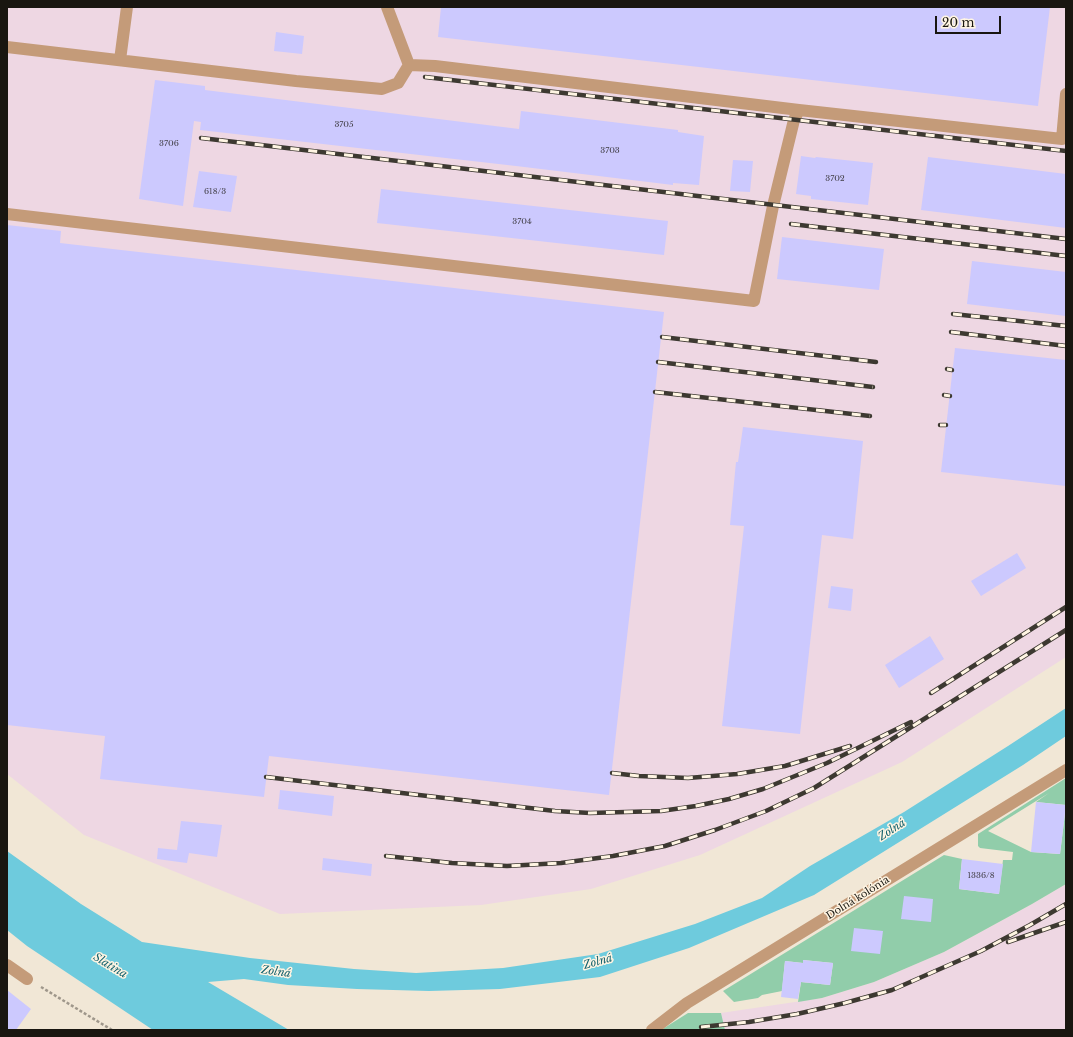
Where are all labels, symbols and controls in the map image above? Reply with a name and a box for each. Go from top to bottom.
scale bar [937,8,1003,34]
text: 20 m [942,15,974,30]
house number: 3705 [334,120,354,130]
house number: 3706 [159,139,179,149]
house number: 3703 [600,146,620,156]
house number: 3702 [825,174,845,184]
house number: 618/3 [204,187,226,197]
house number: 3704 [512,217,532,227]
water label: Zolná [876,816,908,844]
house number: 1336/8 [967,871,995,881]
street label: Dolná kolónia [824,874,892,922]
water label: Slatina [91,951,129,981]
water label: Zolná [582,952,614,972]
water label: Zolná [260,963,292,981]

